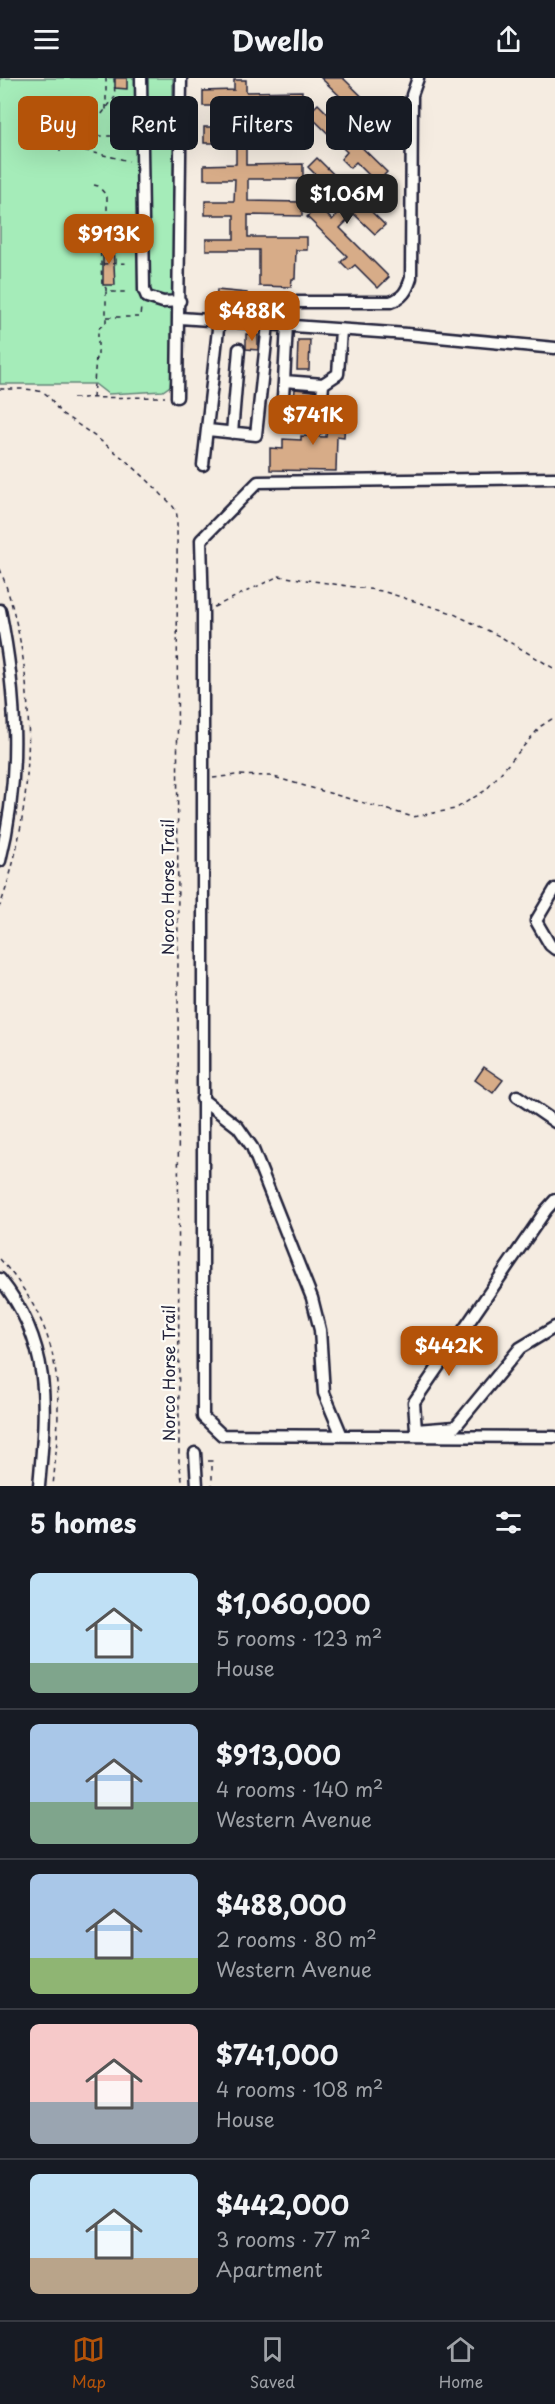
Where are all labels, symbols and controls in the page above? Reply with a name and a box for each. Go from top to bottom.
text: Dwello [231,19,324,60]
icon: menu [30,23,63,56]
icon: share [492,23,525,56]
chip: Buy [18,96,98,150]
chip: Rent [110,96,198,150]
chip: Filters [210,96,314,150]
chip: New [326,96,412,150]
pin: $1.06M [298,174,396,225]
text: $1.06M [310,178,384,208]
pin: $913K [67,214,151,265]
text: $913K [78,218,140,248]
pin: $488K [210,291,294,342]
text: $488K [219,295,285,325]
pin: $741K [271,395,355,446]
text: $741K [283,399,343,429]
street label: Norco Horse Trail [155,819,179,955]
street label: Norco Horse Trail [156,1305,180,1441]
pin: $442K [407,1326,491,1377]
text: $442K [415,1330,483,1360]
text: 5 homes [30,1503,136,1542]
icon: filters [492,1506,525,1539]
text: $1,060,000 [216,1584,370,1623]
icon: home [78,1597,150,1669]
text: 5 rooms · 123 m² [216,1623,382,1653]
text: House [216,1653,275,1683]
text: $913,000 [216,1735,341,1774]
icon: home [78,1748,150,1820]
text: 4 rooms · 140 m² [216,1774,383,1804]
text: Western Avenue [216,1804,372,1834]
text: $488,000 [216,1885,346,1924]
icon: home [78,1898,150,1970]
text: 2 rooms · 80 m² [216,1924,377,1954]
text: Western Avenue [216,1954,372,1984]
text: $741,000 [216,2035,338,2074]
icon: home [78,2048,150,2120]
text: 4 rooms · 108 m² [216,2074,383,2104]
text: House [216,2104,275,2134]
text: $442,000 [216,2185,349,2224]
icon: home [78,2198,150,2270]
text: 3 rooms · 77 m² [216,2224,371,2254]
text: Apartment [216,2254,323,2284]
tab: Map [72,2333,106,2393]
tab: Saved [250,2333,295,2393]
tab: Home [439,2333,483,2393]

